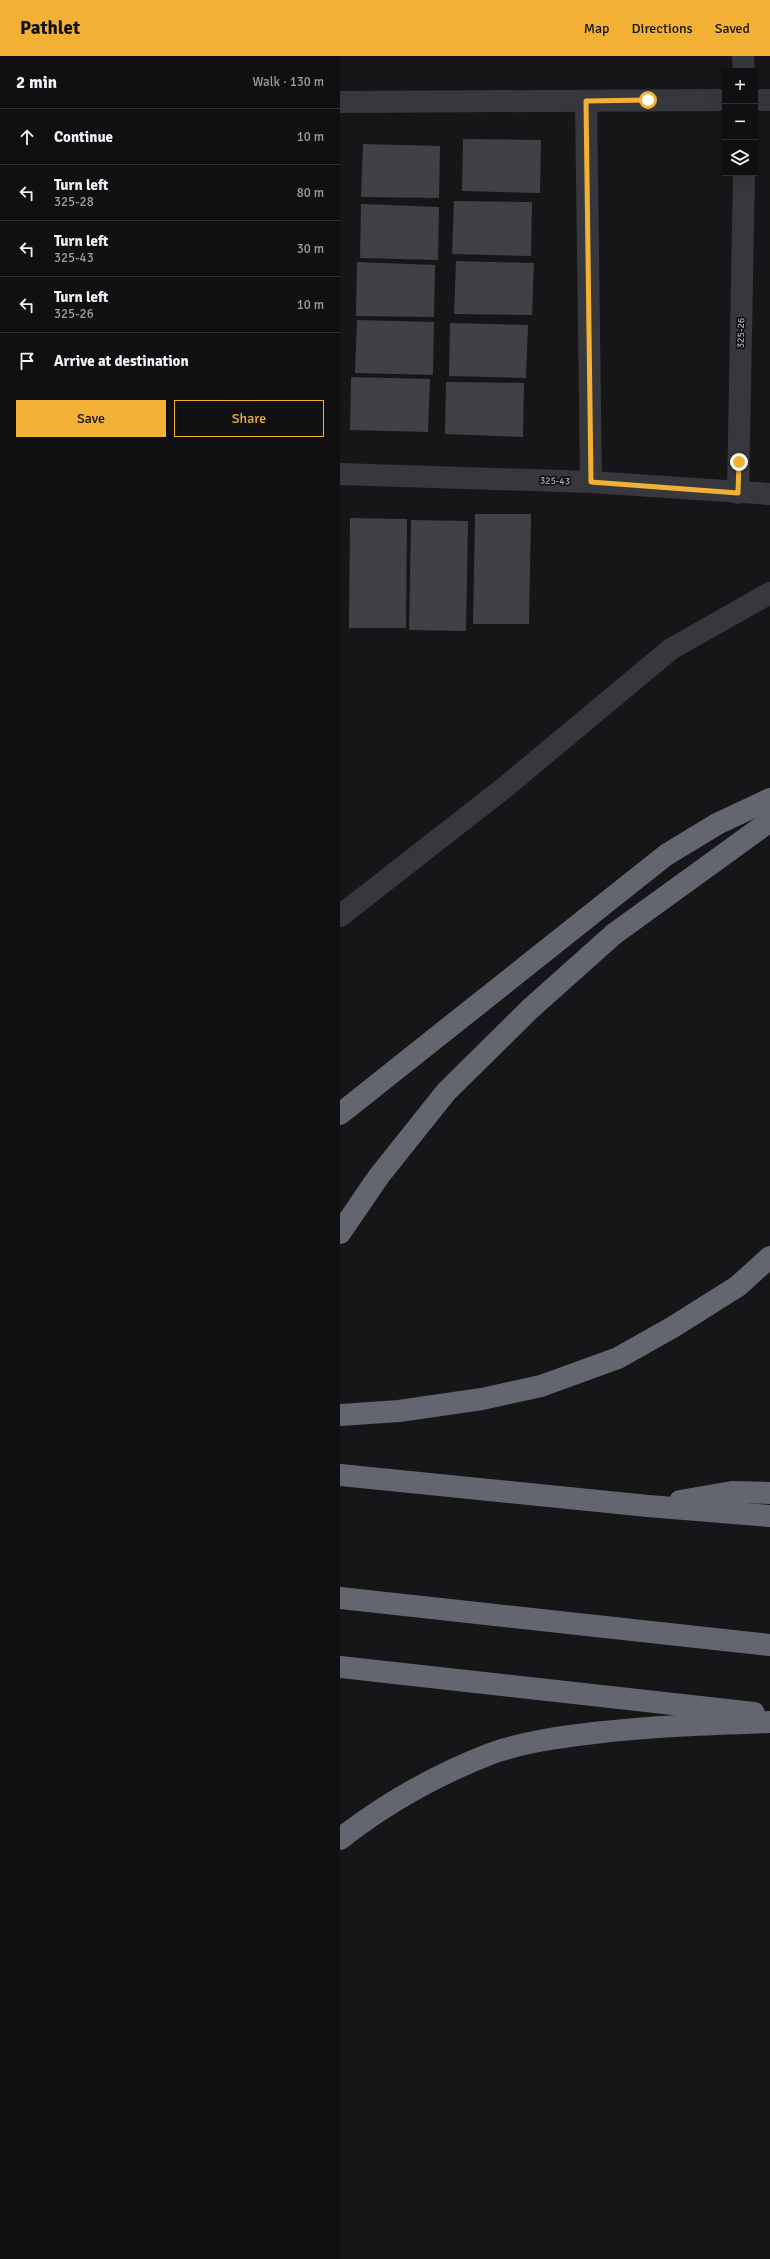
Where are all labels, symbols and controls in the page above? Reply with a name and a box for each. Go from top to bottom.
text: Pathlet [20,16,80,40]
text: Map [584,20,610,37]
text: Directions [632,20,693,37]
text: Saved [715,20,750,37]
map controls [722,68,758,176]
button: + [722,68,758,104]
text: 2 min [16,72,57,93]
text: Walk · 130 m [253,74,324,90]
route start [639,91,657,109]
button: − [722,104,758,140]
icon: ahead [16,126,38,148]
text: Continue [54,128,113,146]
text: 10 m [297,129,324,145]
button: layers [722,140,758,176]
text: Turn left [54,176,108,194]
icon: left [16,182,38,204]
text: 80 m [297,185,324,201]
text: 325-28 [54,194,94,210]
text: Turn left [54,232,108,250]
icon: left [16,238,38,260]
text: 30 m [297,241,324,257]
text: 325-43 [54,250,94,266]
text: Turn left [54,288,108,306]
icon: left [16,294,38,316]
text: 10 m [297,297,324,313]
text: 325-26 [54,306,94,322]
street label: 325-26 [735,318,747,348]
icon: arrive [16,350,38,372]
text: Arrive at destination [54,352,189,370]
button: Save [16,400,166,437]
button: Share [174,400,324,437]
route end [730,453,748,471]
street label: 325-43 [540,474,570,488]

